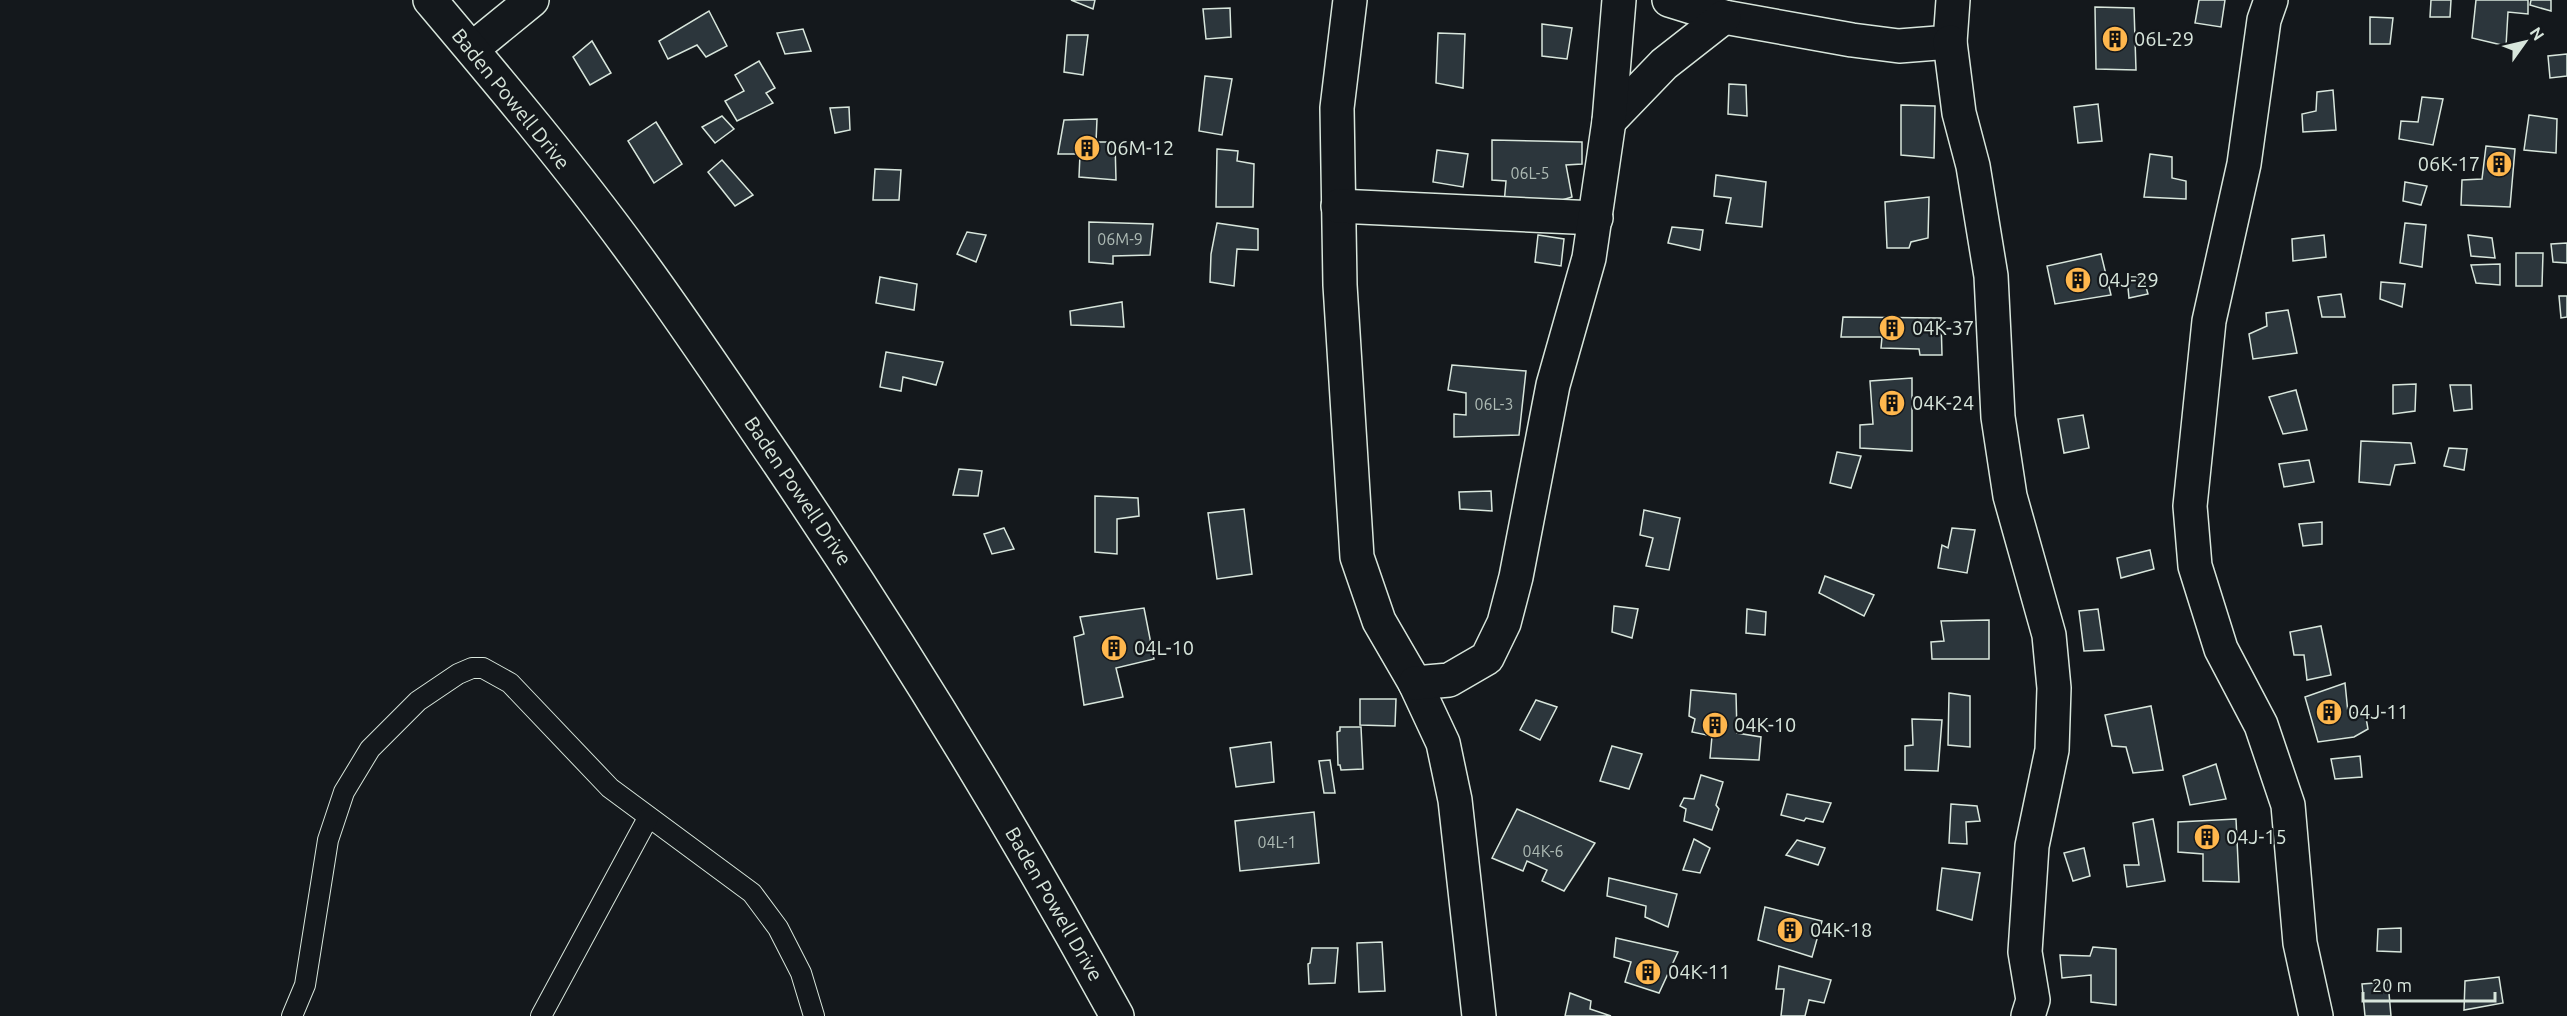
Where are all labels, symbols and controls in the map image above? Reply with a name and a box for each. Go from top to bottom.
north arrow [2495,12,2555,72]
street label: Baden Powell Drive [448,24,575,174]
building icon: 06L-29 [2100,24,2130,54]
text: N [2527,24,2548,44]
place label: 06L-29 [2134,27,2194,50]
building icon: 06M-12 [1072,133,1102,163]
place label: 06M-12 [1106,136,1174,159]
building icon: 06K-17 [2484,149,2514,179]
place label: 06K-17 [2418,152,2480,175]
house number: 06L-5 [1511,164,1550,182]
house number: 06M-9 [1097,230,1143,248]
building icon: 04J-29 [2063,265,2093,295]
place label: 04J-29 [2098,268,2159,291]
building icon: 04K-37 [1877,313,1907,343]
place label: 04K-37 [1912,316,1974,339]
building icon: 04K-24 [1877,388,1907,418]
place label: 04K-24 [1912,391,1974,414]
house number: 06L-3 [1475,395,1514,413]
street label: Baden Powell Drive [740,412,857,569]
building icon: 04L-10 [1099,633,1129,663]
place label: 04L-10 [1134,636,1194,659]
building icon: 04J-11 [2314,697,2344,727]
place label: 04J-11 [2348,700,2409,723]
building icon: 04K-10 [1700,710,1730,740]
place label: 04K-10 [1734,713,1796,736]
building icon: 04J-15 [2192,822,2222,852]
street label: Baden Powell Drive [1001,823,1108,985]
place label: 04J-15 [2226,825,2287,848]
house number: 04L-1 [1258,833,1297,851]
house number: 04K-6 [1523,842,1563,860]
building icon: 04K-18 [1775,915,1805,945]
place label: 04K-18 [1810,918,1872,941]
building icon: 04K-11 [1633,957,1663,987]
place label: 04K-11 [1668,960,1730,983]
scale bar [2363,965,2495,1003]
text: 20 m [2372,975,2412,995]

